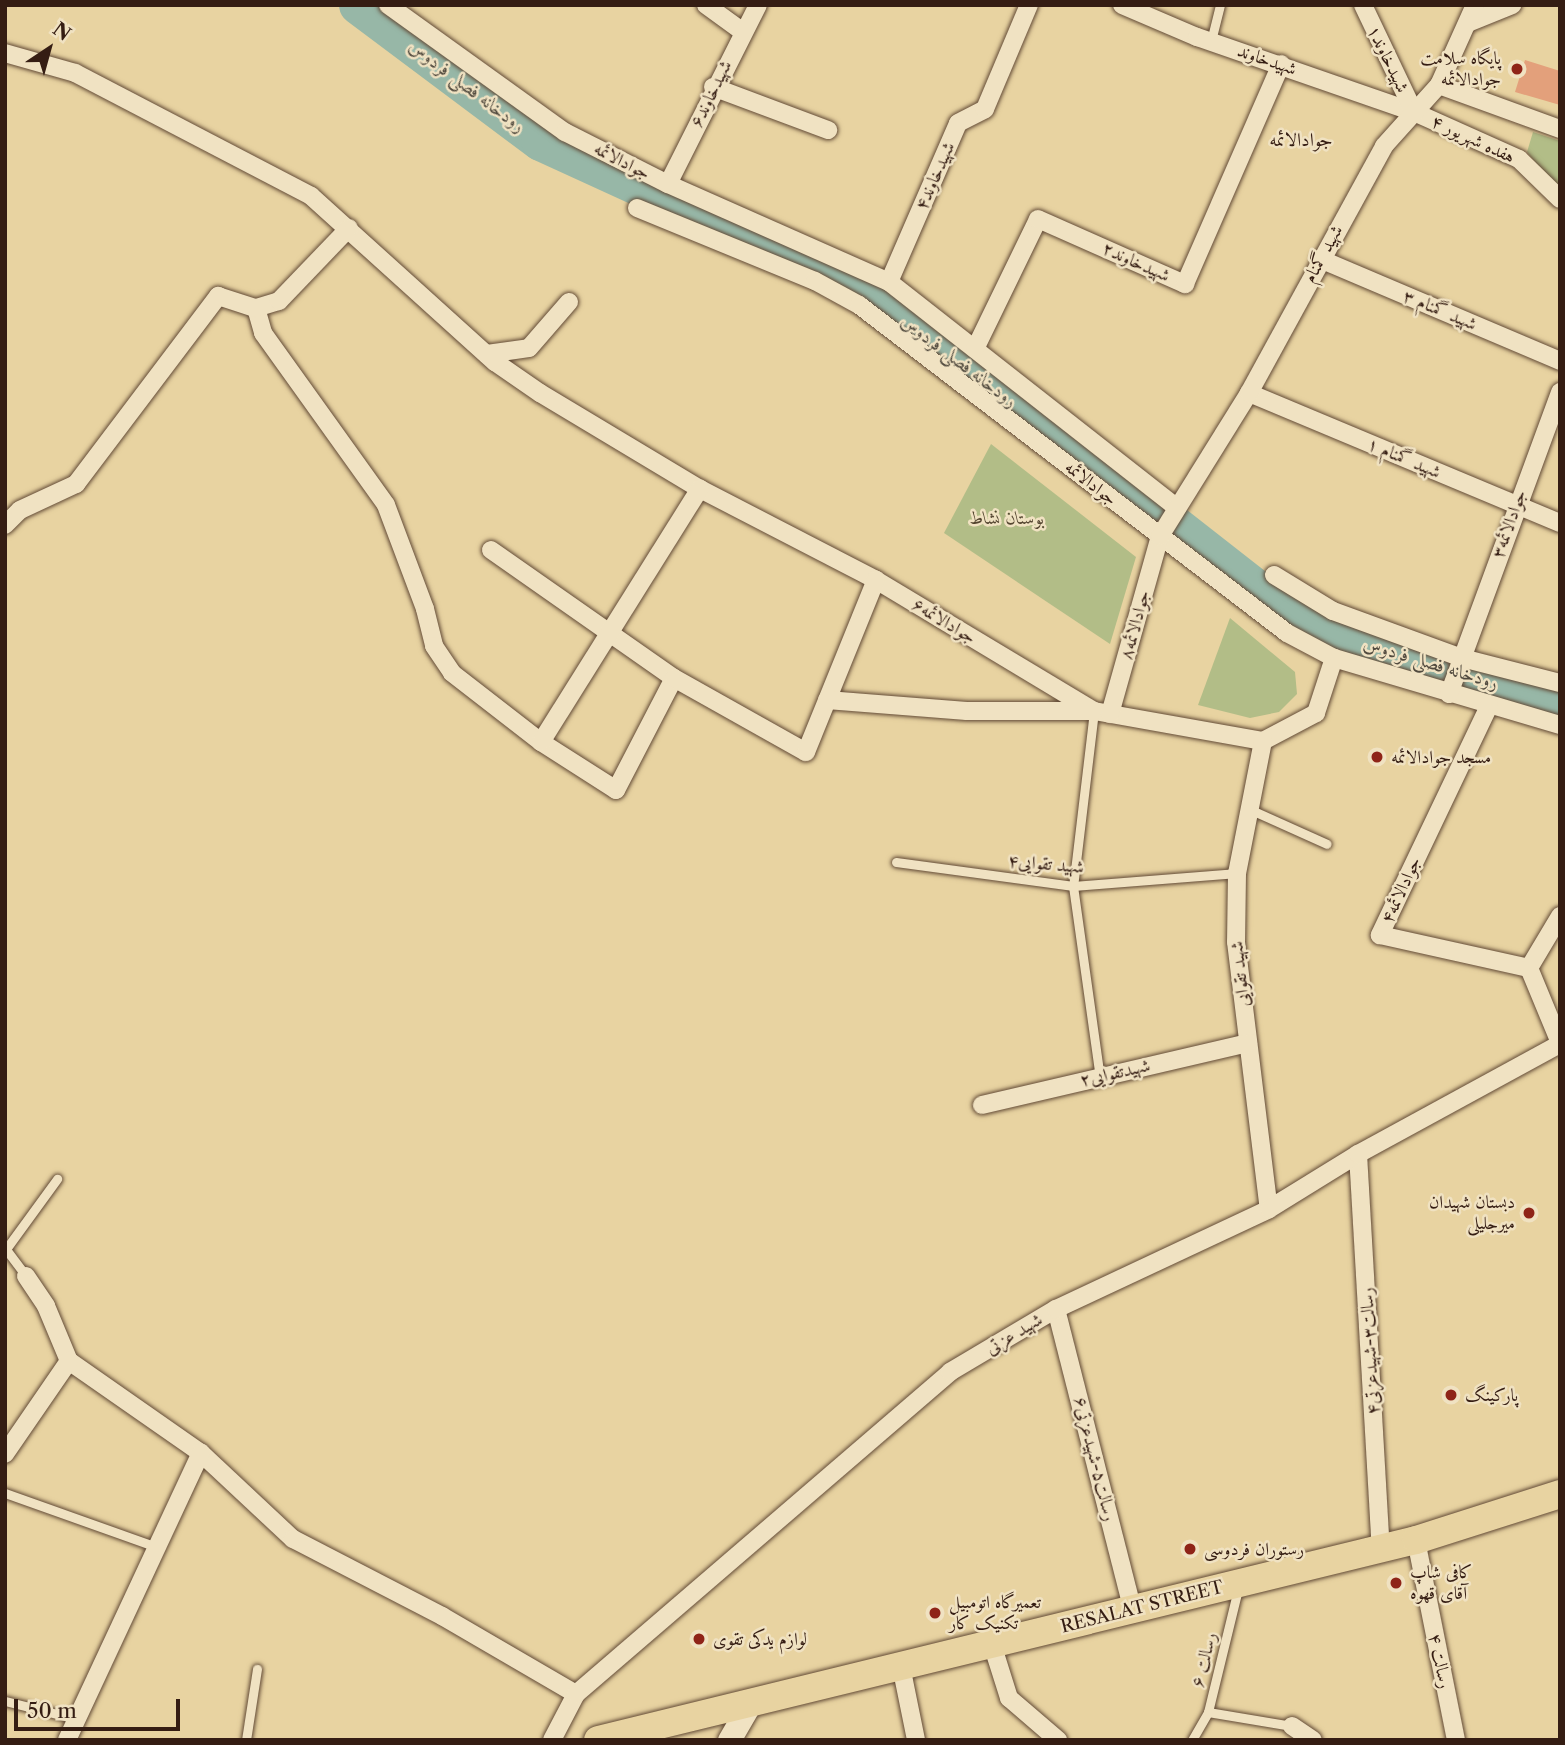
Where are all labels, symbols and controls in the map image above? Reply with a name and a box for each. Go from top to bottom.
north arrow [14,14,84,84]
text: N [48,17,75,46]
street label: شهیدخاوند۱ [1363,22,1413,96]
water label: رودخانه فصلی فردوس [404,35,530,137]
street label: شهیدخاوند [1235,40,1299,80]
place label: پایگاه سلامت جوادالائمه [1420,48,1501,90]
street label: شهیدخاوند۶ [686,57,736,131]
marker: پایگاه سلامت جوادالائمه [1507,59,1527,79]
street label: هفده شهریور ۴ [1428,110,1518,168]
district label: جوادالائمه [1269,129,1333,151]
street label: جوادالائمه [590,138,654,184]
street label: شهیدخاوند۴ [911,139,959,213]
street label: شهید گمنام [1298,221,1348,287]
street label: شهیدخاوند۲ [1099,238,1173,286]
street label: شهید گمنام ۳ [1400,285,1480,335]
water label: رودخانه فصلی فردوس [896,310,1022,412]
street label: شهید گمنام ۱ [1364,433,1444,483]
street label: جوادالائمه [1061,456,1121,510]
street label: جوادالائمه۳ [1487,487,1531,561]
park label: بوستان نشاط [970,507,1044,529]
street label: جوادالائمه۸ [1115,588,1155,662]
street label: جوادالائمه۶ [908,594,980,648]
water label: رودخانه فصلی فردوس [1361,632,1501,694]
place label: مسجد جوادالائمه [1391,746,1491,768]
marker: مسجد جوادالائمه [1369,749,1385,765]
street label: شهید تقوایی۴ [1007,850,1085,878]
street label: جوادالائمه۴ [1376,853,1426,927]
street label: شهید تقوایی [1226,940,1254,1008]
street label: شهیدتقوایی۲ [1078,1054,1152,1092]
place label: دبستان شهیدان میرجلیلی [1429,1192,1515,1234]
marker: دبستان شهیدان میرجلیلی [1521,1205,1537,1221]
street label: رسالت۳-شهیدعزتی۴ [1356,1287,1384,1415]
street label: شهید عزتی [982,1309,1046,1359]
place label: پارکینگ [1465,1384,1518,1406]
marker: پارکینگ [1443,1387,1459,1403]
street label: رسالت۵-شهیدعزتی۶ [1069,1395,1121,1523]
place label: رستوران فردوسی [1204,1538,1304,1560]
marker: رستوران فردوسی [1182,1541,1198,1557]
place label: کافی شاپ آقای‌ قهوه [1410,1562,1473,1604]
marker: کافی شاپ آقای‌ قهوه [1388,1575,1404,1591]
street label: RESALAT STREET [1058,1576,1226,1638]
place label: تعمیرگاه اتومبیل تکنیک کار [949,1592,1041,1634]
marker: تعمیرگاه اتومبیل تکنیک کار [927,1605,943,1621]
place label: لوازم یدکی تقوی [713,1628,807,1650]
street label: رسالت ۶ [1187,1630,1221,1690]
marker: لوازم یدکی تقوی [691,1631,707,1647]
street label: رسالت ۴ [1424,1632,1456,1690]
scale bar [18,1686,184,1730]
text: 50 m [27,1698,77,1723]

